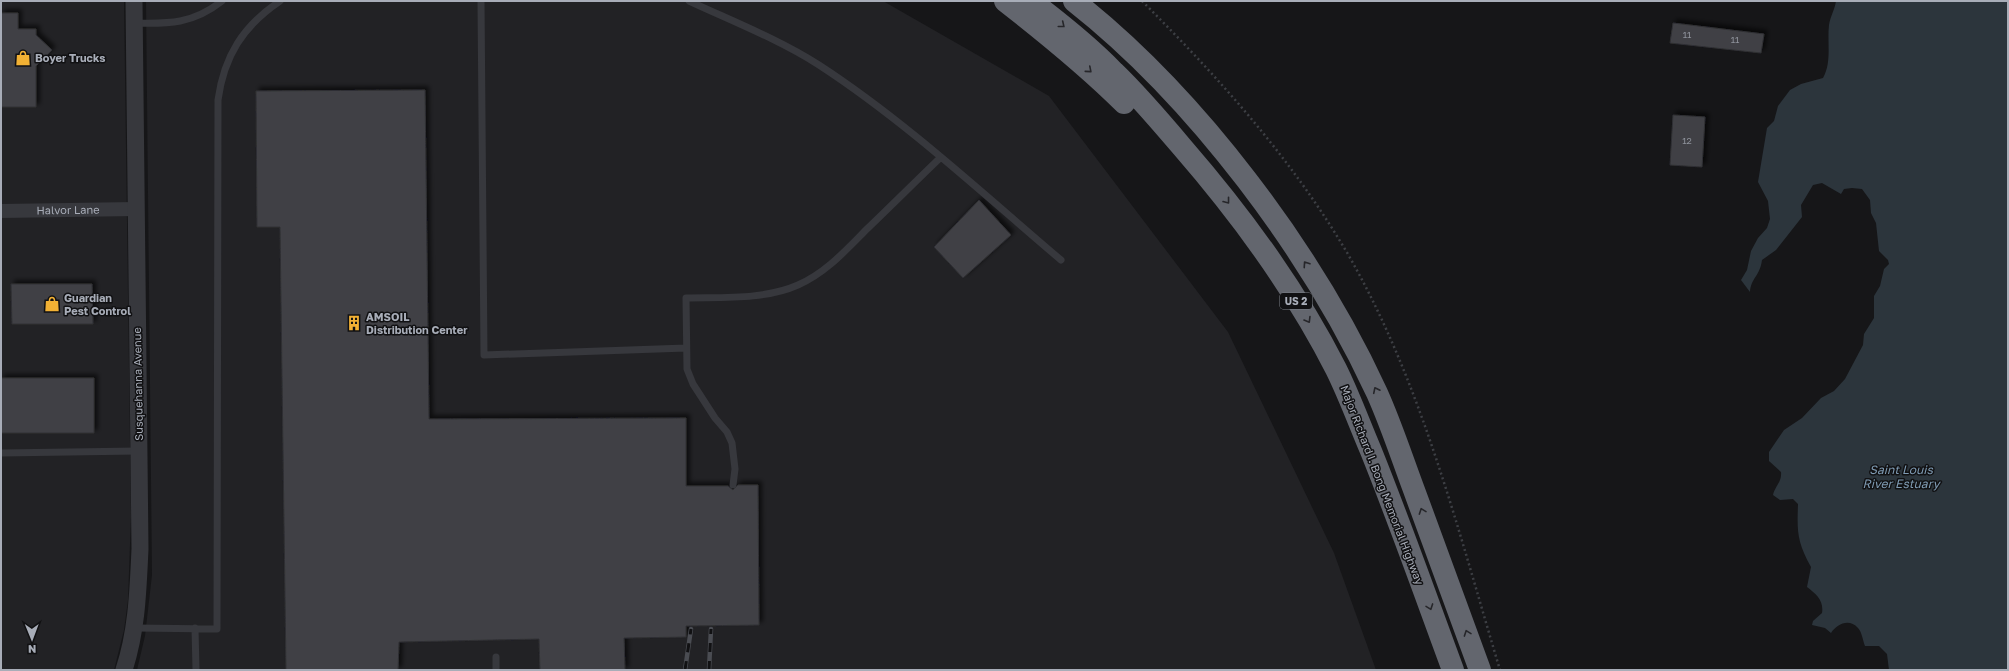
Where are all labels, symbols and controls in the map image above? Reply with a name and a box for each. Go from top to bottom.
one-way arrow [1057,20,1064,27]
house number: 11 [1683,29,1692,40]
house number: 11 [1731,34,1740,45]
shop icon: Boyer Trucks [14,49,32,67]
place label: Boyer Trucks [35,51,105,64]
one-way arrow [1084,65,1092,73]
house number: 12 [1682,135,1692,146]
one-way arrow [1222,197,1229,204]
street label: Halvor Lane [36,203,100,216]
one-way arrow [1303,261,1310,268]
place label: Guardian Pest Control [64,291,131,317]
road number: US 2 [1280,293,1312,309]
shop icon: Guardian Pest Control [43,295,61,313]
place label: AMSOIL Distribution Center [366,310,468,336]
building icon: AMSOIL Distribution Center [345,314,363,332]
one-way arrow [1303,316,1311,323]
street label: Susquehanna Avenue [130,327,145,441]
street label: Major Richard I. Bong Memorial Highway [1338,383,1427,586]
one-way arrow [1373,387,1381,394]
water label: Saint Louis River Estuary [1863,462,1942,491]
one-way arrow [1418,508,1426,515]
one-way arrow [1425,603,1433,610]
north arrow [12,619,52,659]
one-way arrow [1463,630,1471,637]
text: N [28,643,36,656]

